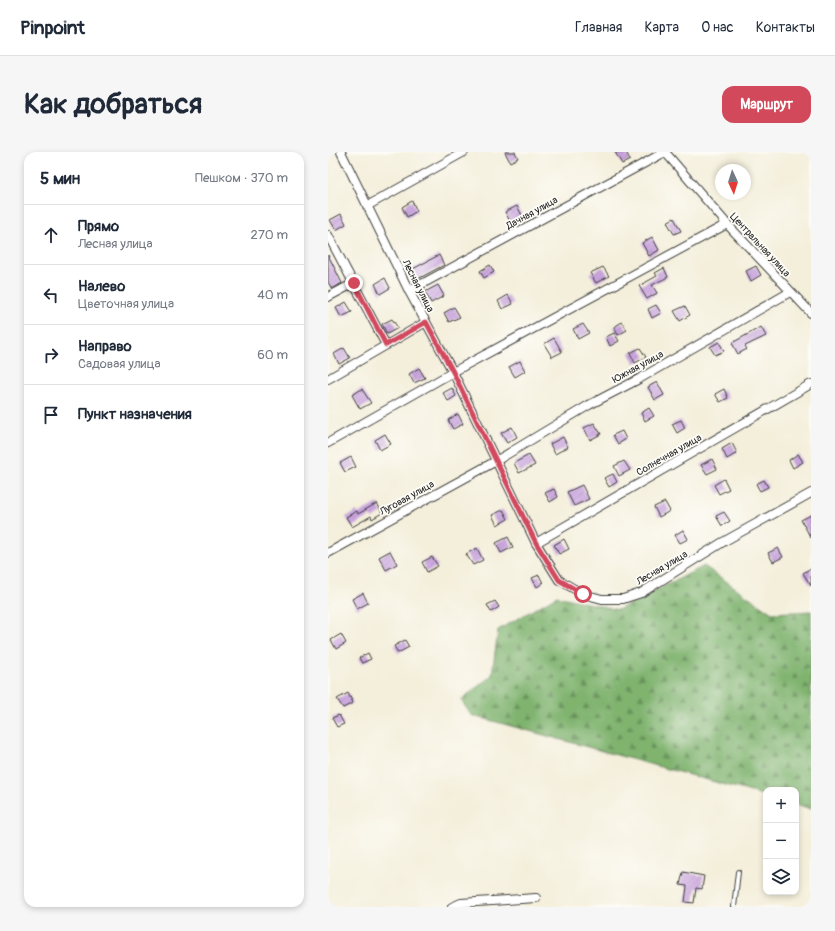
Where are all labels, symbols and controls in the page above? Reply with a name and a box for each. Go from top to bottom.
text: Pinpoint [20,16,85,40]
text: Главная [575,19,622,36]
text: Карта [644,19,679,36]
text: О нас [701,19,734,36]
text: Контакты [756,19,815,36]
button: Маршрут [722,86,811,123]
text: Как добраться [24,87,202,122]
north arrow [715,164,751,200]
text: 5 мин [40,168,80,189]
text: Пешком · 370 m [195,170,288,186]
street label: Дачная улица [503,194,560,233]
street label: Центральная улица [727,211,793,280]
text: Прямо [78,217,119,236]
icon: ahead [40,224,62,246]
text: 270 m [251,227,288,243]
text: Лесная улица [78,236,153,252]
street label: Лесная улица [399,257,437,315]
route end [345,274,363,292]
text: Налево [78,277,125,296]
icon: left [40,284,62,306]
text: 40 m [257,287,288,303]
text: Цветочная улица [78,296,174,312]
text: Направо [78,337,132,356]
icon: right [40,344,62,366]
text: 60 m [257,347,288,363]
street label: Южная улица [610,348,666,386]
text: Садовая улица [78,356,161,372]
icon: arrive [40,404,62,426]
text: Пункт назначения [78,405,192,424]
street label: Солнечная улица [634,431,704,478]
street label: Луговая улица [377,478,437,518]
street label: Лесная улица [633,548,690,588]
route start [574,585,592,603]
map controls [763,787,799,895]
button: + [763,787,799,823]
button: − [763,823,799,859]
button: layers [763,859,799,895]

